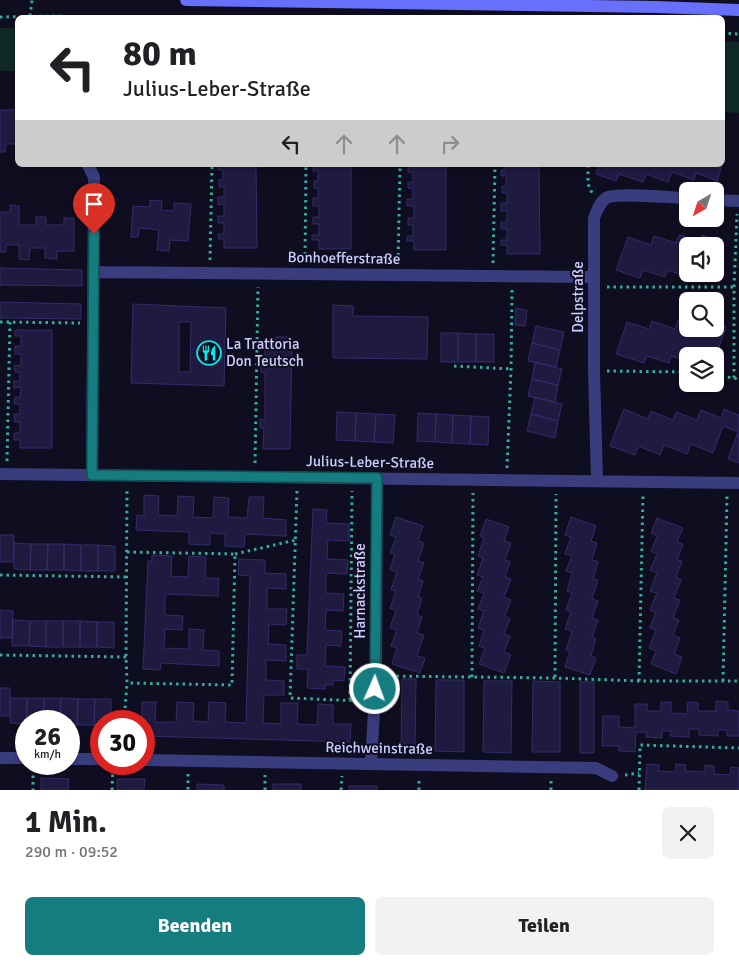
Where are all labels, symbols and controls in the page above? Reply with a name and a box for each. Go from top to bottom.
text: 80 m [123,32,197,75]
icon: left [40,35,105,100]
text: Julius-Leber-Straße [123,75,311,102]
icon: left [277,130,305,158]
icon: ahead [330,130,358,158]
icon: ahead [383,130,411,158]
icon: right [436,130,464,158]
north arrow [679,182,724,228]
map controls [679,182,724,392]
pin [73,183,115,234]
icon: arrive [80,190,108,218]
button: sound [679,237,724,282]
street label: Bonhoefferstraße [287,248,401,268]
street label: Delpstraße [569,261,587,333]
button: search [679,292,724,337]
place label: La Trattoria Don Teutsch [226,335,304,370]
restaurant icon: La Trattoria Don Teutsch [196,340,222,366]
button: layers [679,347,724,392]
street label: Julius-Leber-Straße [306,452,434,472]
street label: Harnackstraße [351,543,369,639]
position arrow [348,662,400,714]
speed limit sign: 30 [90,710,155,775]
text: 26 [34,721,61,752]
street label: Reichweinstraße [325,738,433,758]
text: km/h [34,747,61,762]
text: 1 Min. [25,804,107,841]
button: close [662,807,714,859]
text: 290 m · 09:52 [25,842,118,862]
button: Beenden [25,897,365,955]
button: Teilen [375,897,714,955]

